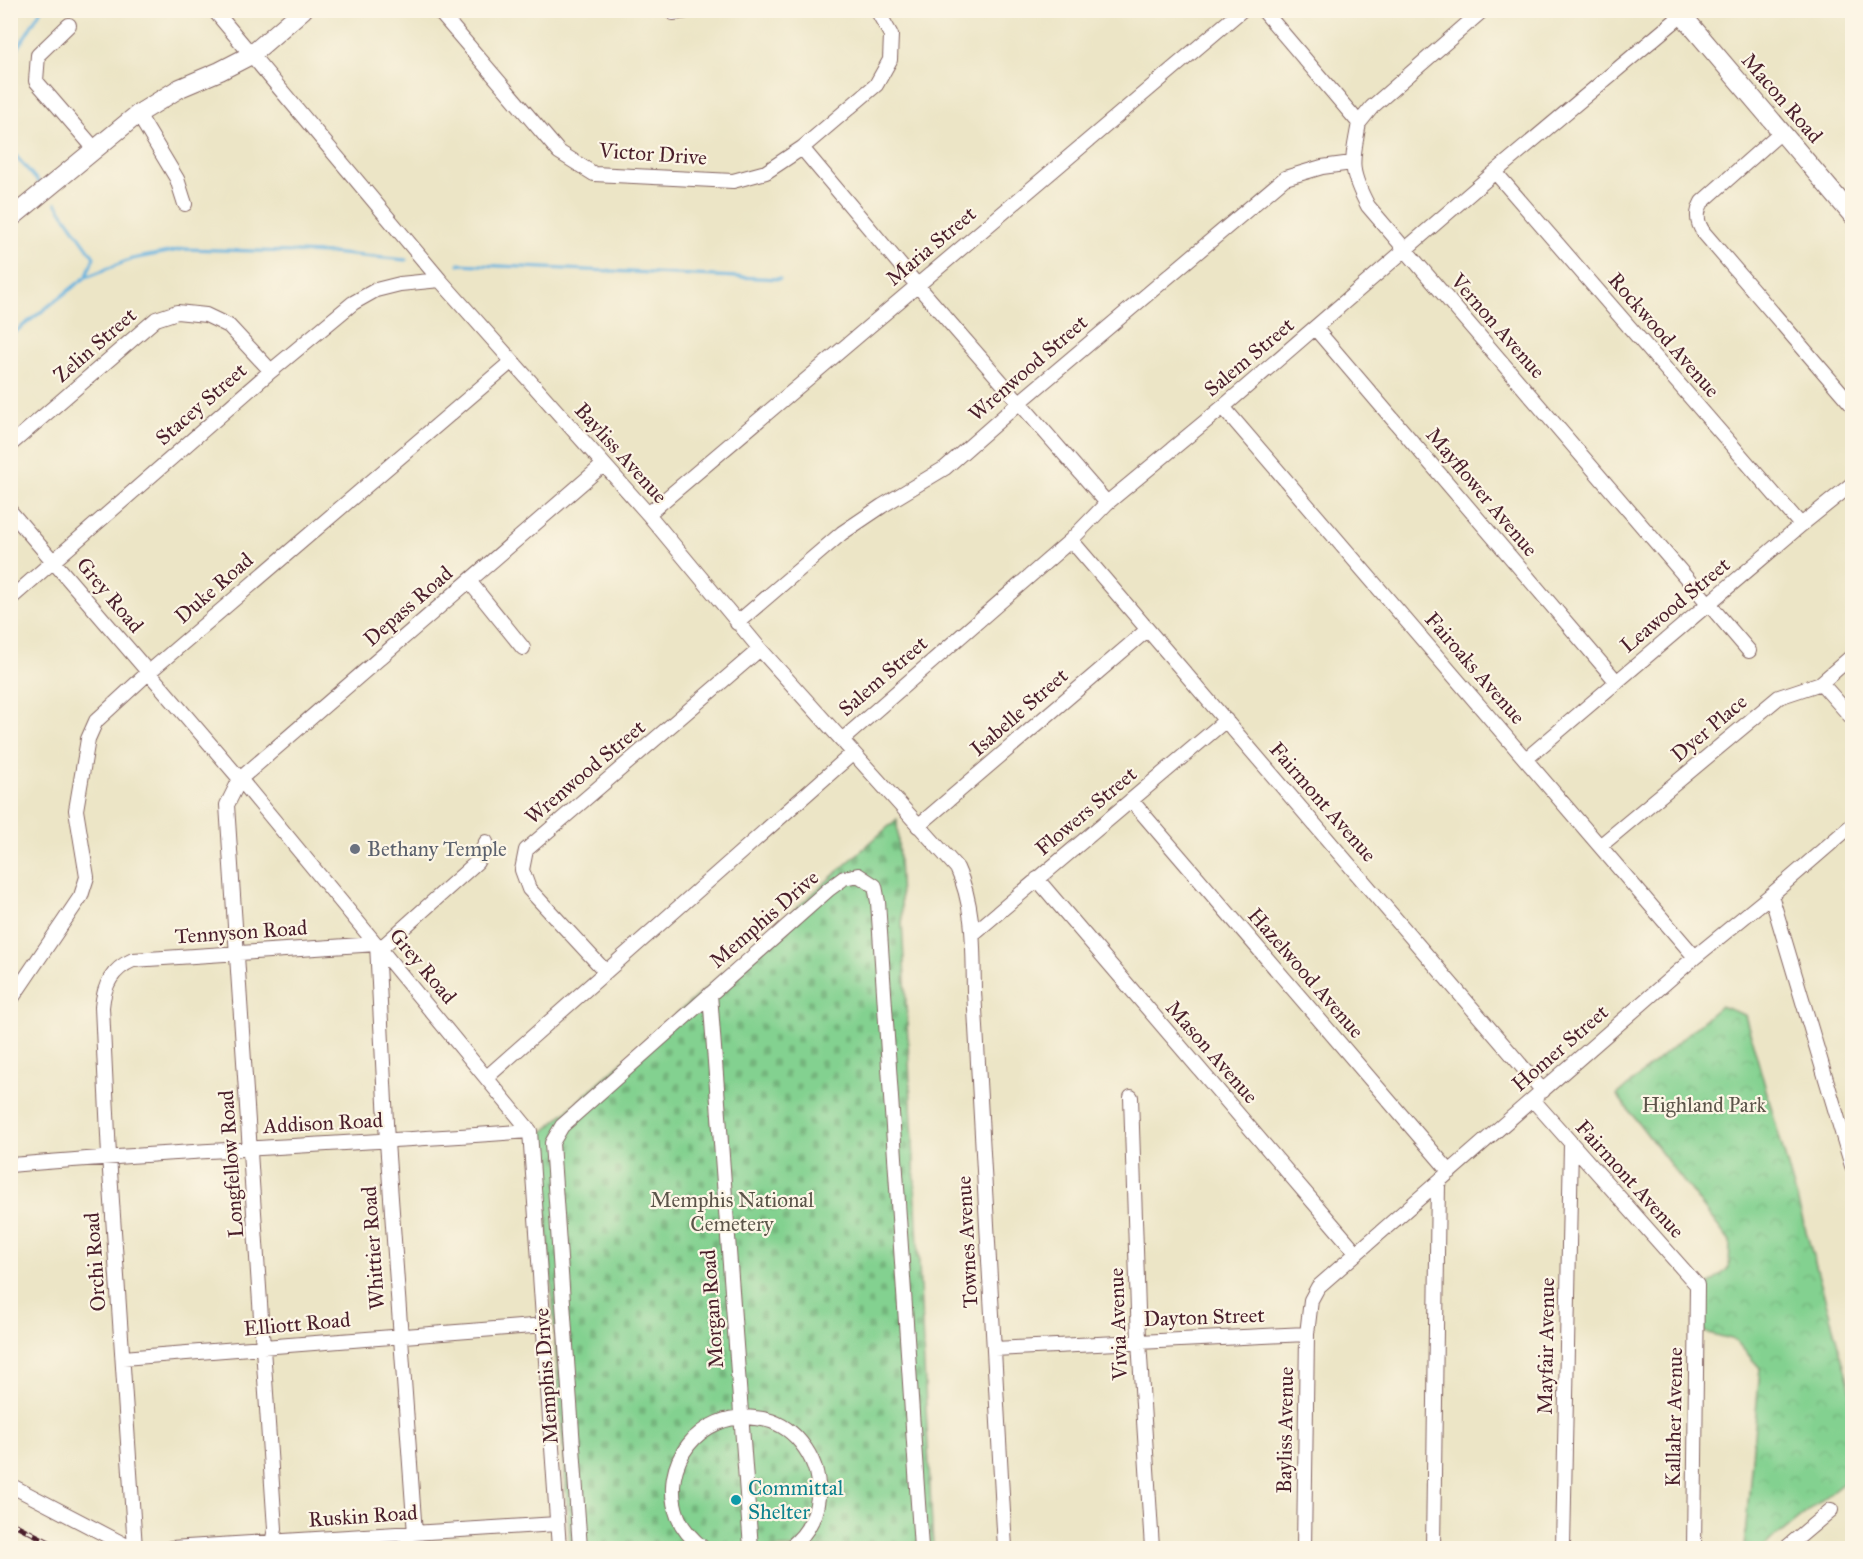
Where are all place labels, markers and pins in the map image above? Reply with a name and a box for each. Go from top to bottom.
place label: Bethany Temple [367,836,507,862]
marker: Bethany Temple [348,842,362,856]
place label: Committal Shelter [748,1475,844,1525]
marker: Committal Shelter [729,1493,743,1507]

